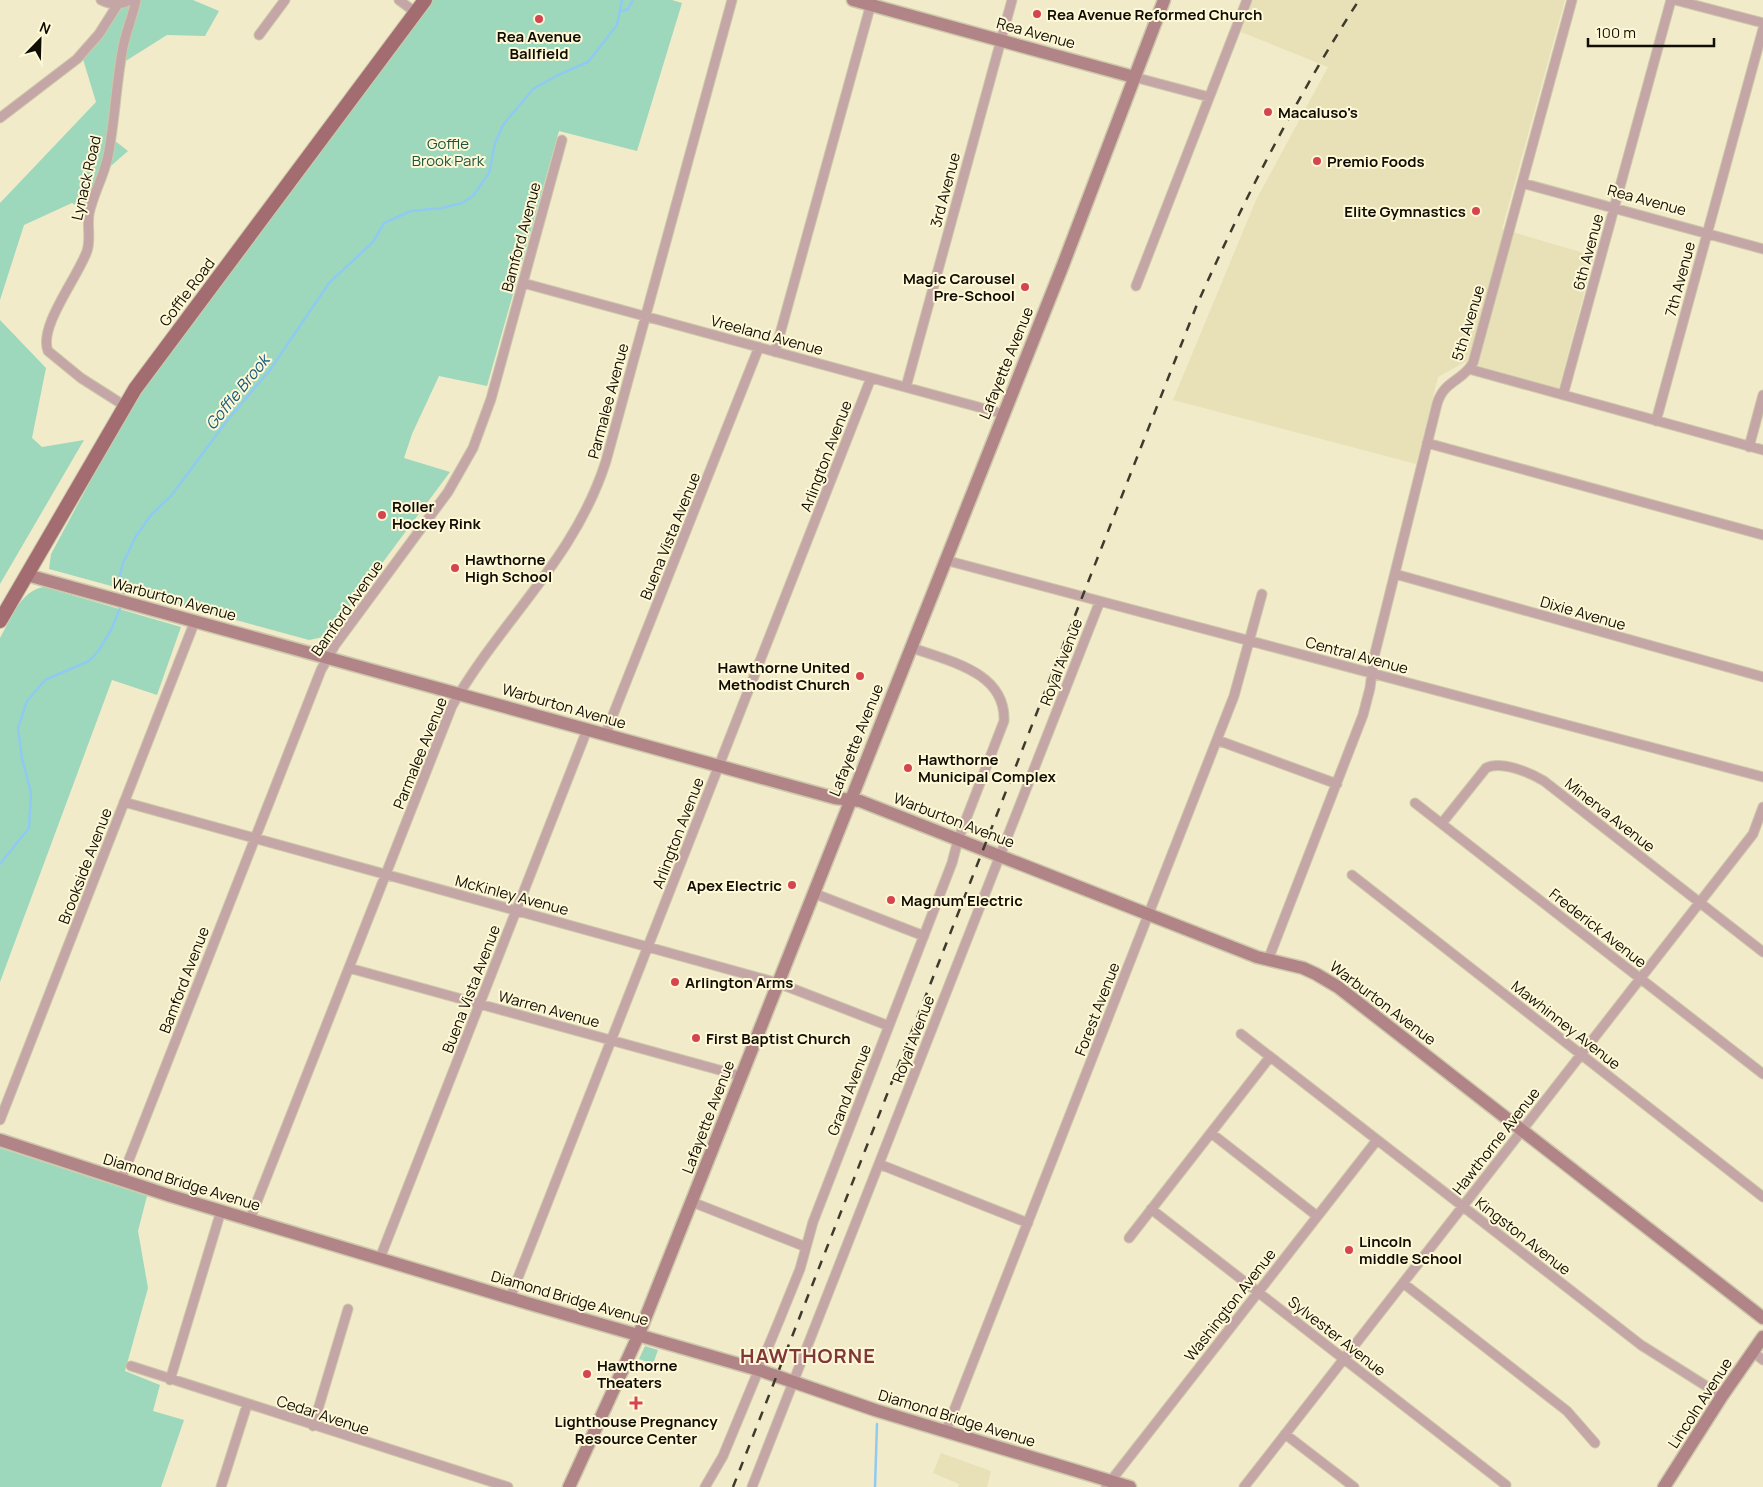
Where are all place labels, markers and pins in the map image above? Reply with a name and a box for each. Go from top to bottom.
place label: Rea Avenue Reformed Church [1047,4,1262,25]
marker: Rea Avenue Reformed Church [1031,8,1043,20]
marker: Rea Avenue Ballfield [533,13,545,25]
place label: Rea Avenue Ballfield [497,26,581,64]
place label: Macaluso's [1278,102,1358,123]
marker: Macaluso's [1262,106,1274,118]
place label: Premio Foods [1327,151,1425,172]
marker: Premio Foods [1311,155,1323,167]
place label: Elite Gymnastics [1344,201,1466,222]
marker: Elite Gymnastics [1470,205,1482,217]
place label: Magic Carousel Pre-School [903,268,1015,306]
marker: Magic Carousel Pre-School [1019,281,1031,293]
place label: Roller Hockey Rink [392,496,481,534]
marker: Roller Hockey Rink [376,509,388,521]
place label: Hawthorne High School [465,549,552,587]
marker: Hawthorne High School [449,562,461,574]
place label: Hawthorne United Methodist Church [718,657,850,695]
marker: Hawthorne United Methodist Church [854,670,866,682]
place label: Hawthorne Municipal Complex [918,749,1057,787]
marker: Hawthorne Municipal Complex [902,762,914,774]
place label: Apex Electric [687,875,782,896]
marker: Apex Electric [786,879,798,891]
place label: Magnum Electric [901,890,1023,911]
marker: Magnum Electric [885,894,897,906]
place label: Arlington Arms [685,972,793,993]
marker: Arlington Arms [669,976,681,988]
place label: First Baptist Church [706,1028,851,1049]
marker: First Baptist Church [690,1032,702,1044]
place label: Lincoln middle School [1359,1231,1462,1269]
marker: Lincoln middle School [1343,1244,1355,1256]
place label: Hawthorne Theaters [597,1355,678,1393]
marker: Hawthorne Theaters [581,1368,593,1380]
marker: Lighthouse Pregnancy Resource Center [629,1396,643,1410]
place label: Lighthouse Pregnancy Resource Center [554,1411,718,1449]

